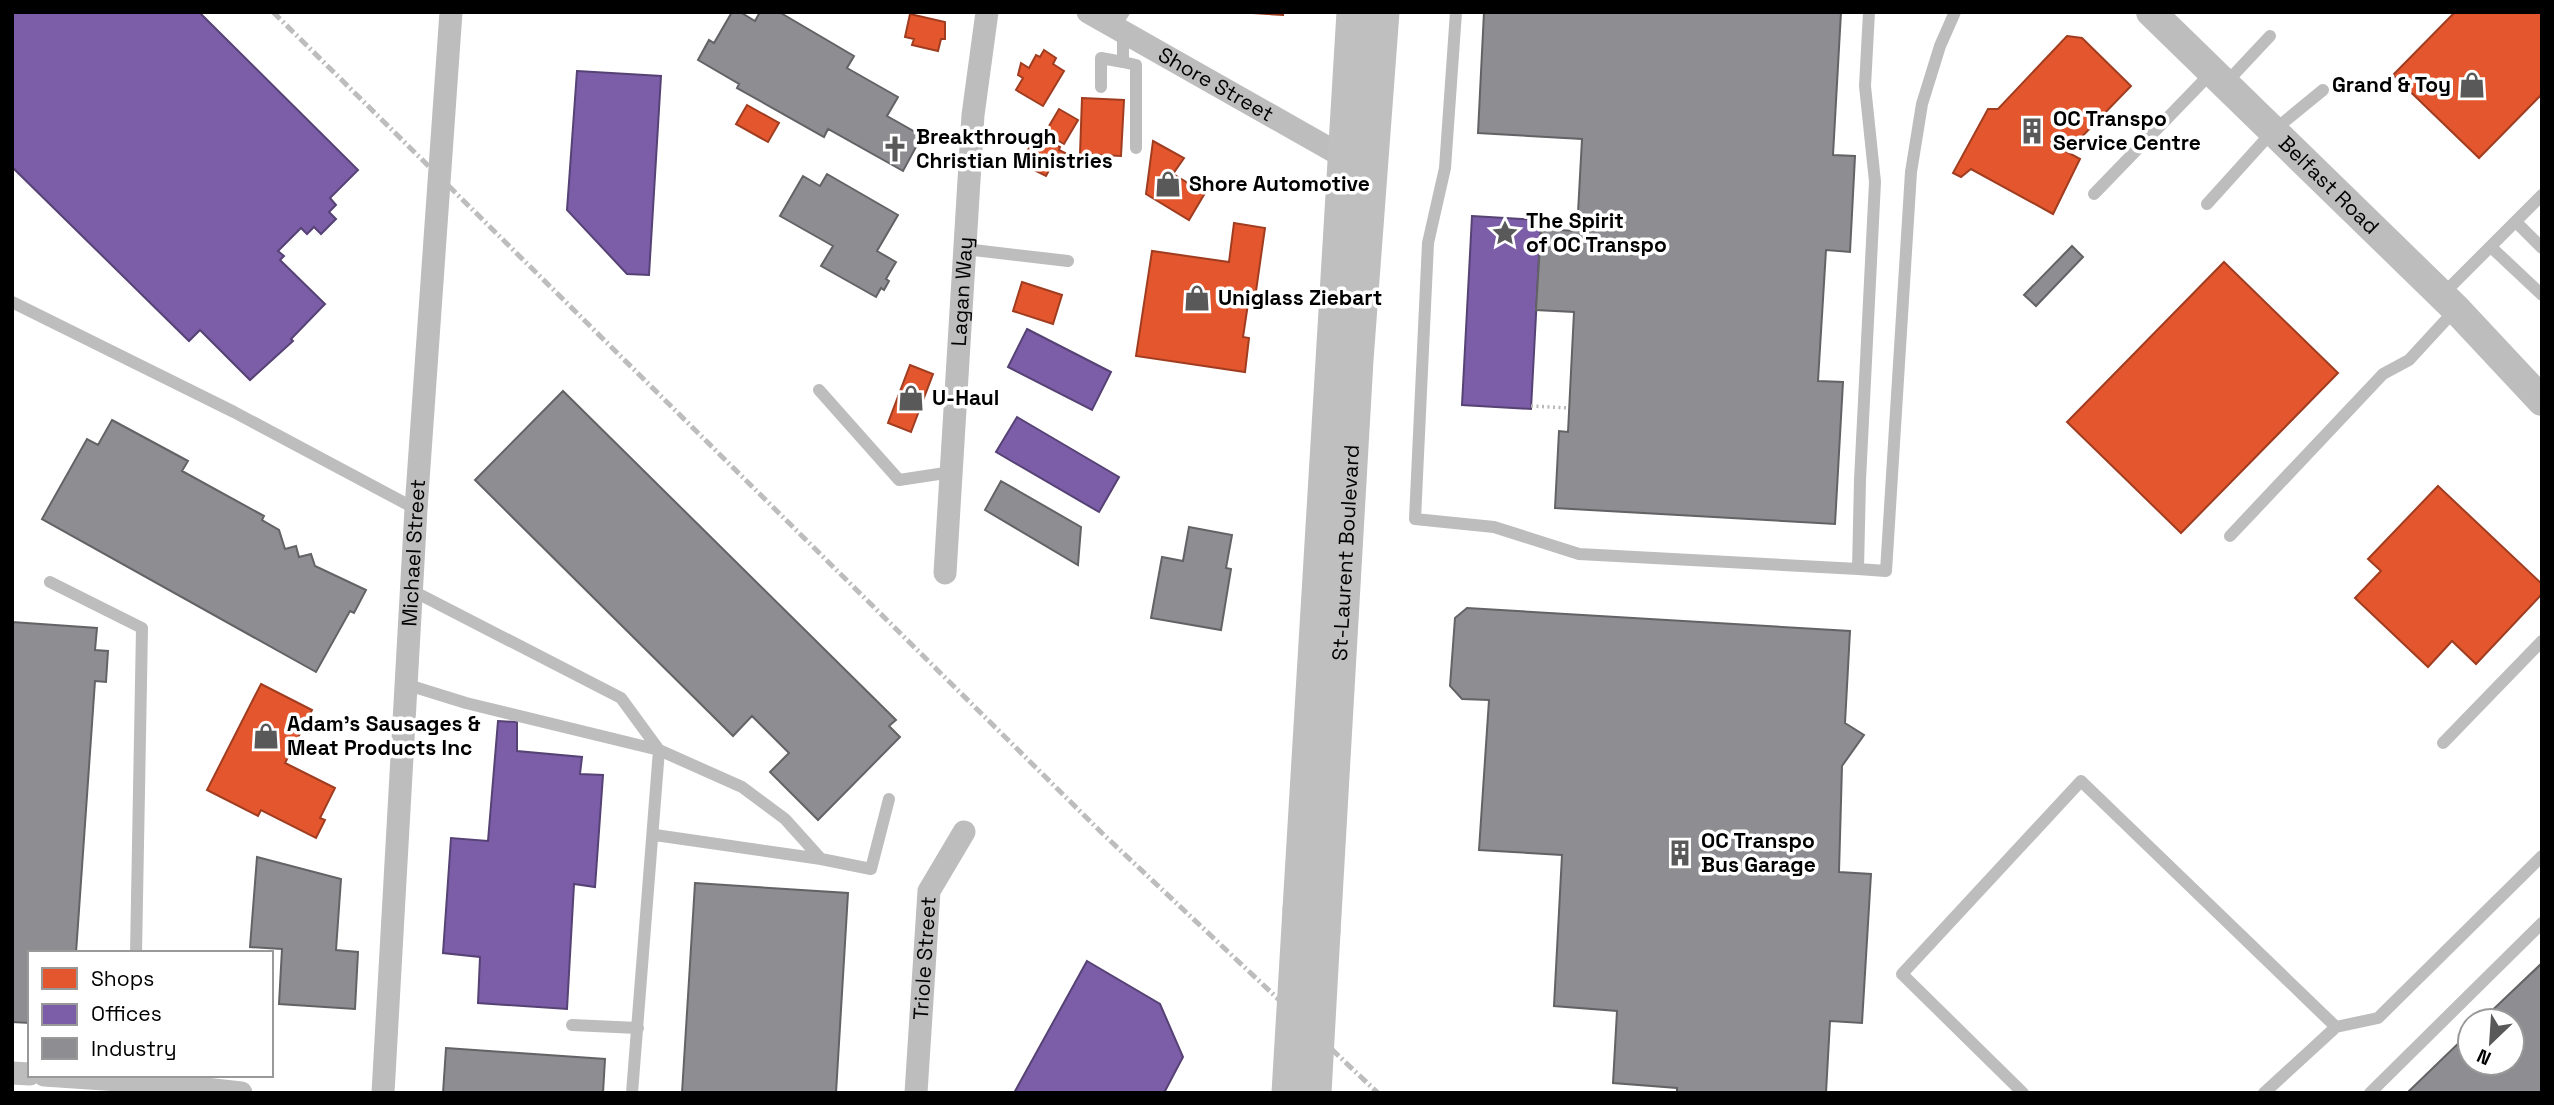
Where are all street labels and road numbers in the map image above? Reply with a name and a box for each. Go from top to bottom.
street label: Shore Street [1154,41,1279,127]
street label: Belfast Road [2273,130,2385,240]
street label: Lagan Way [945,236,979,347]
street label: St-Laurent Boulevard [1326,444,1365,662]
street label: Michael Street [395,478,431,627]
street label: Triole Street [907,895,942,1021]

